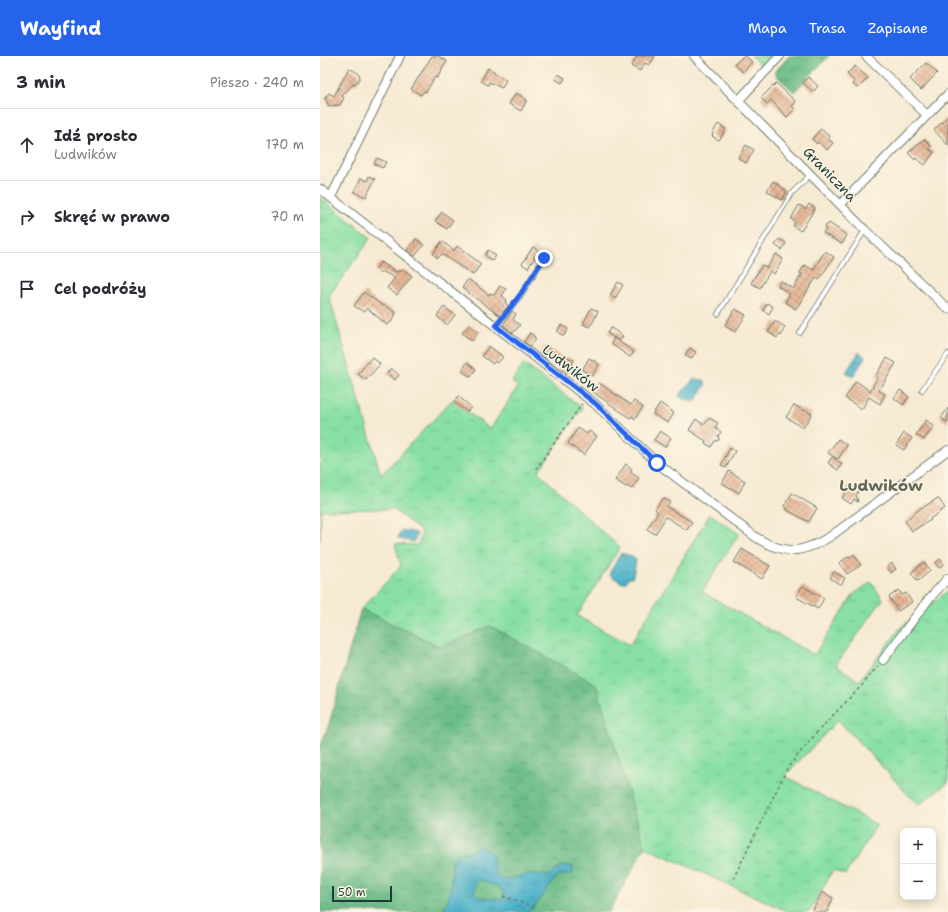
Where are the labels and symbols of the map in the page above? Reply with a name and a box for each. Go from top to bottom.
street label: Graniczna [799,143,861,205]
route end [535,249,553,267]
street label: Ludwików [539,340,603,396]
route start [648,454,666,472]
district label: Ludwików [839,475,923,496]
scale bar [332,884,392,903]

